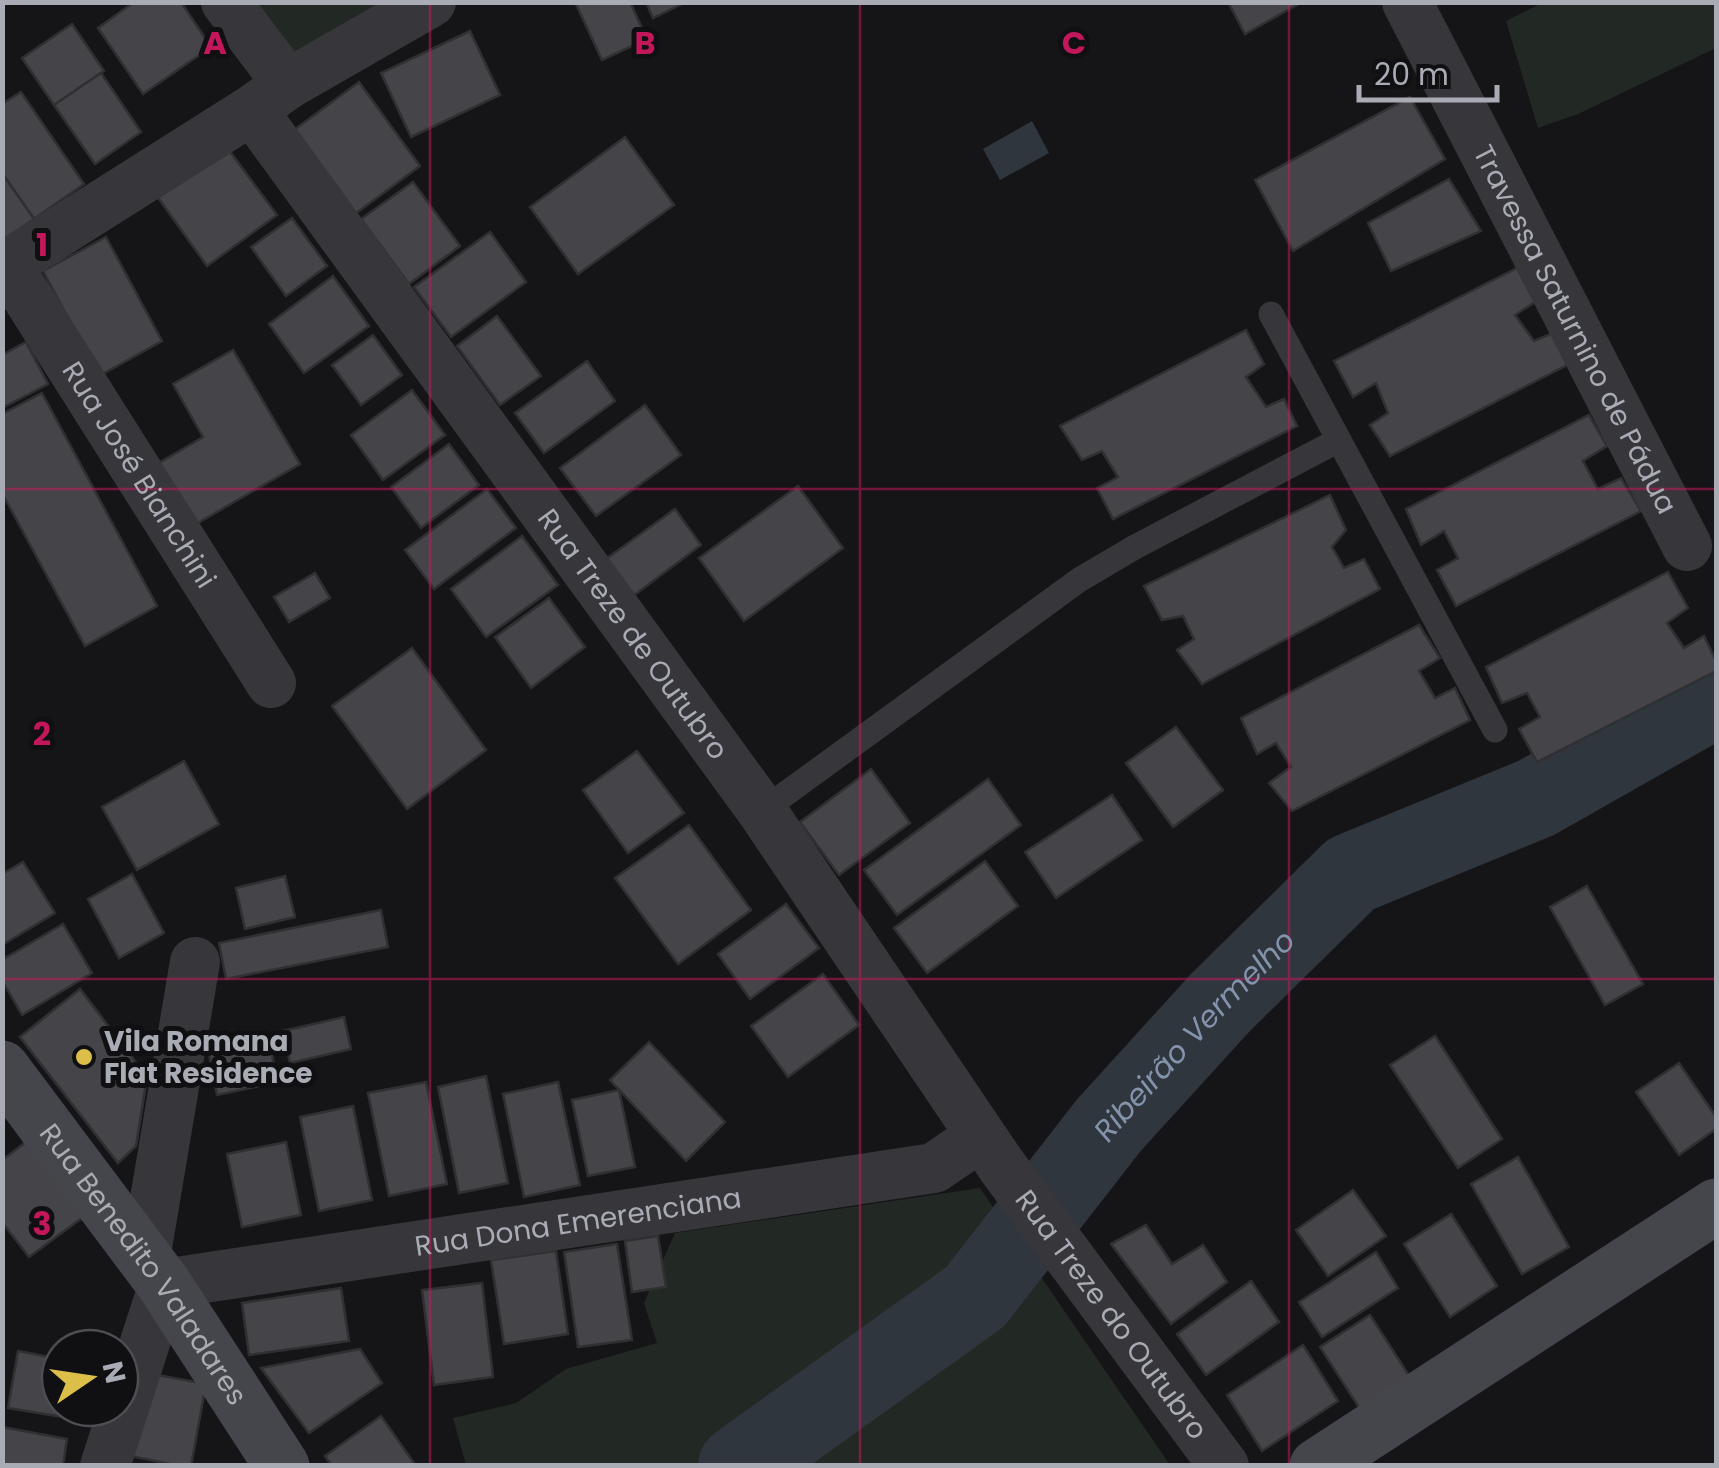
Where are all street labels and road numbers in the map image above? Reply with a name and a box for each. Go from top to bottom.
street label: Travessa Saturnino de Pádua [1464,138,1687,520]
street label: Rua José Bianchini [53,354,226,596]
street label: Rua Treze de Outubro [529,501,738,767]
street label: Rua Benedito Valadares [31,1115,257,1412]
street label: Rua Dona Emerenciana [412,1178,744,1265]
street label: Rua Treze do Outubro [1006,1182,1217,1447]

